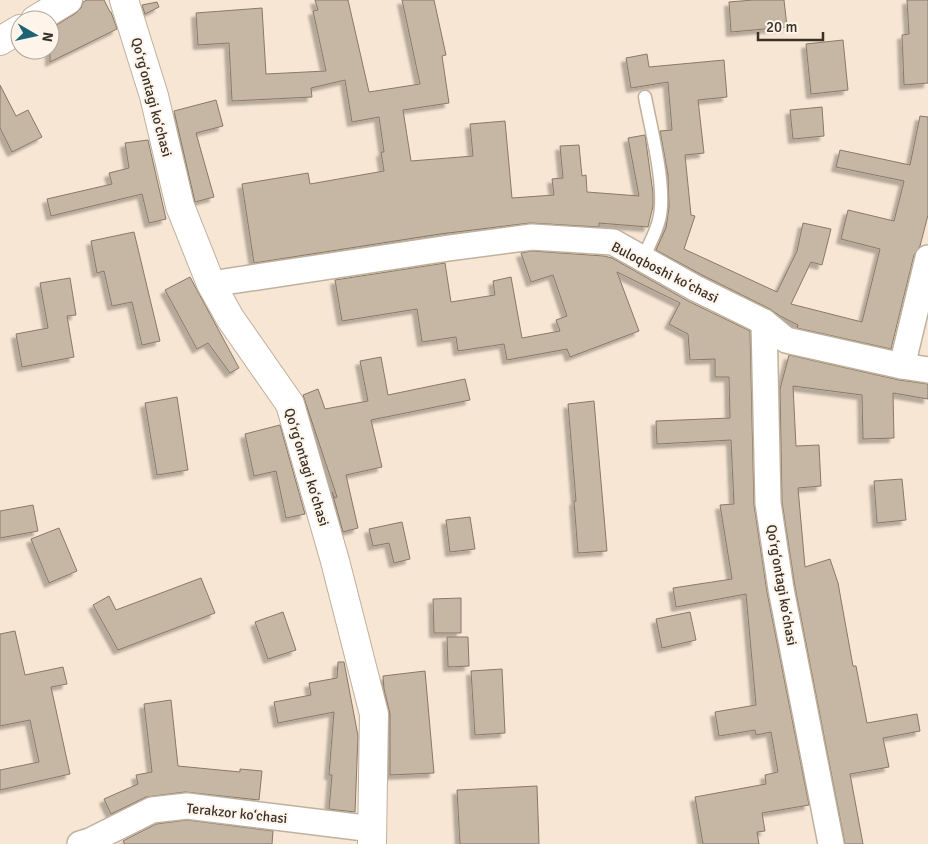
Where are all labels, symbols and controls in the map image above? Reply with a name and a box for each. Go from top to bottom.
north arrow [10,10,60,60]
scale bar [758,10,823,42]
text: 20 m [766,18,797,36]
text: N [38,31,57,43]
street label: Qoʻrgʻontagi koʻchasi [127,36,176,159]
street label: Buloqboshi koʻchasi [608,238,721,307]
street label: Qoʻrgʻontagi koʻchasi [280,406,333,528]
street label: Qoʻrgʻontagi koʻchasi [762,523,801,647]
street label: Terakzor koʻchasi [186,800,288,827]

